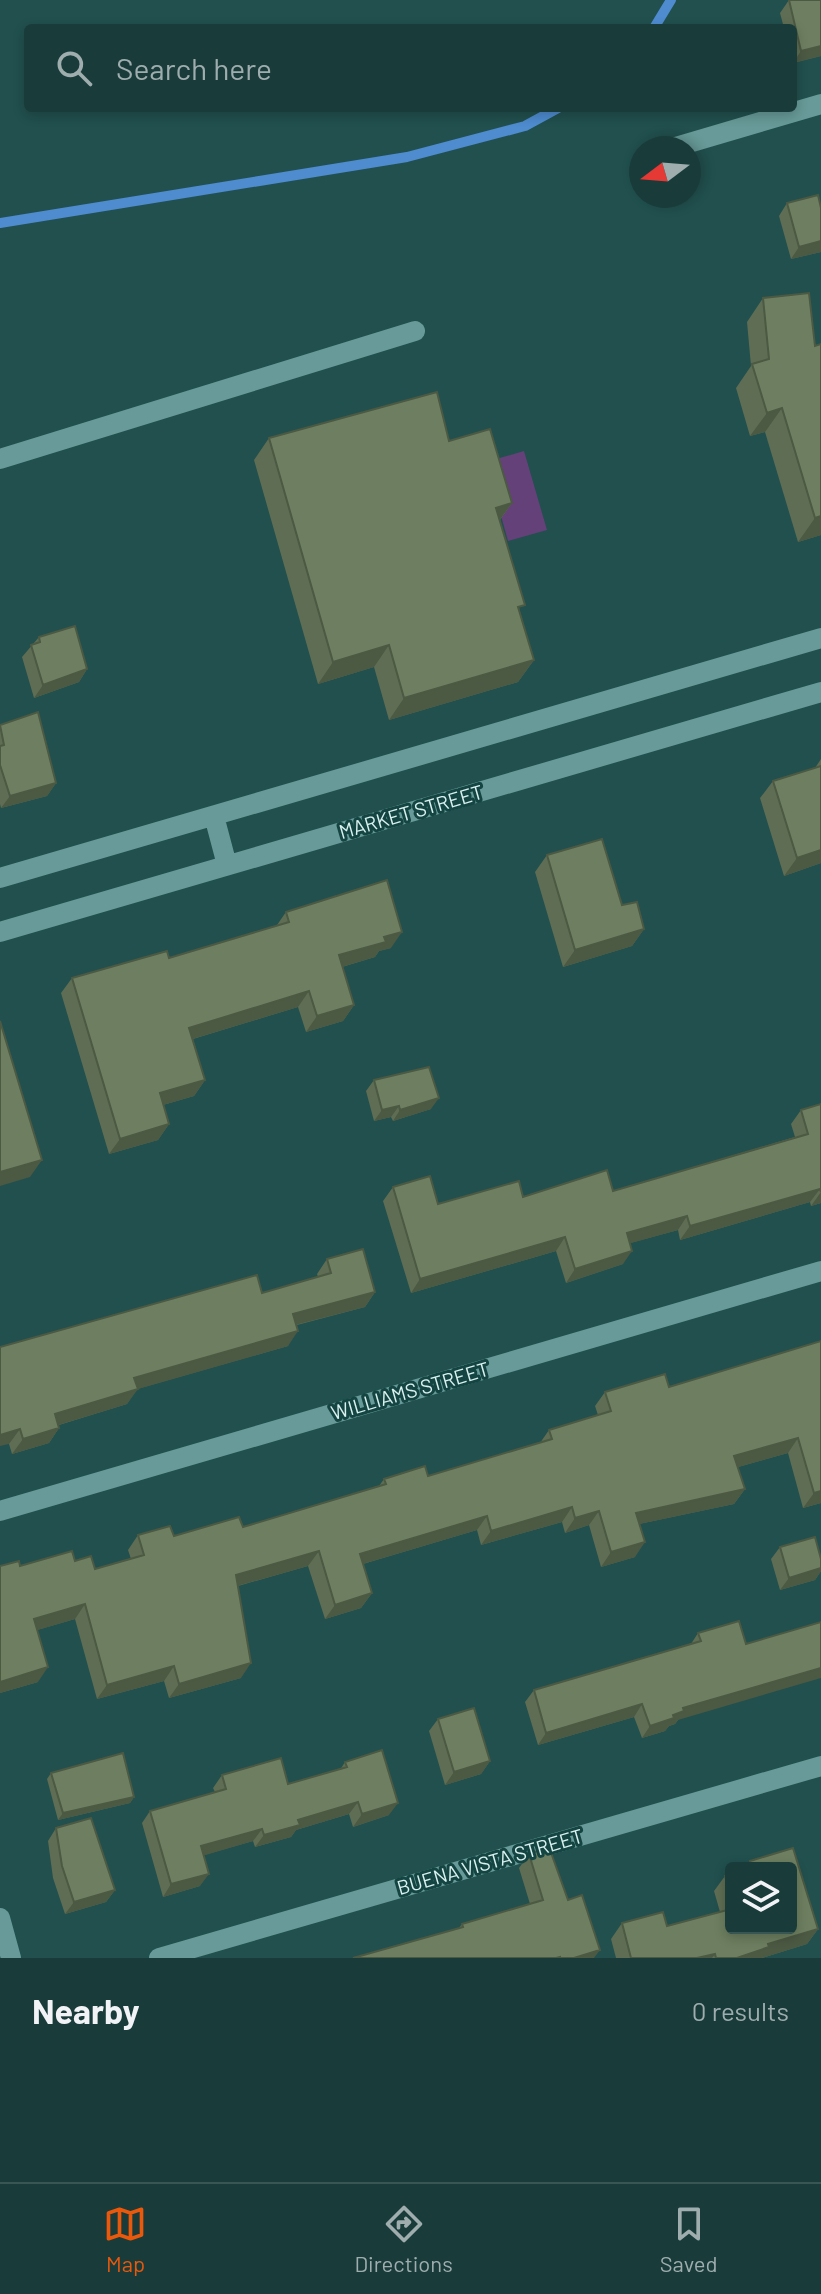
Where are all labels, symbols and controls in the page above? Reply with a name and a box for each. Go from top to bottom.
search box [24,24,797,112]
icon: search [52,46,96,90]
text: Search here [116,50,272,86]
north arrow [629,136,701,208]
street label: MARKET STREET [336,779,486,843]
street label: WILLIAMS STREET [328,1356,491,1424]
street label: BUENA VISTA STREET [394,1823,585,1899]
map controls [725,1862,797,1934]
button: layers [725,1862,797,1934]
text: Nearby [32,1990,140,2031]
text: 0 results [692,1995,789,2026]
tab: Map [103,2202,147,2276]
tab: Directions [354,2202,453,2276]
tab: Saved [660,2202,717,2276]

